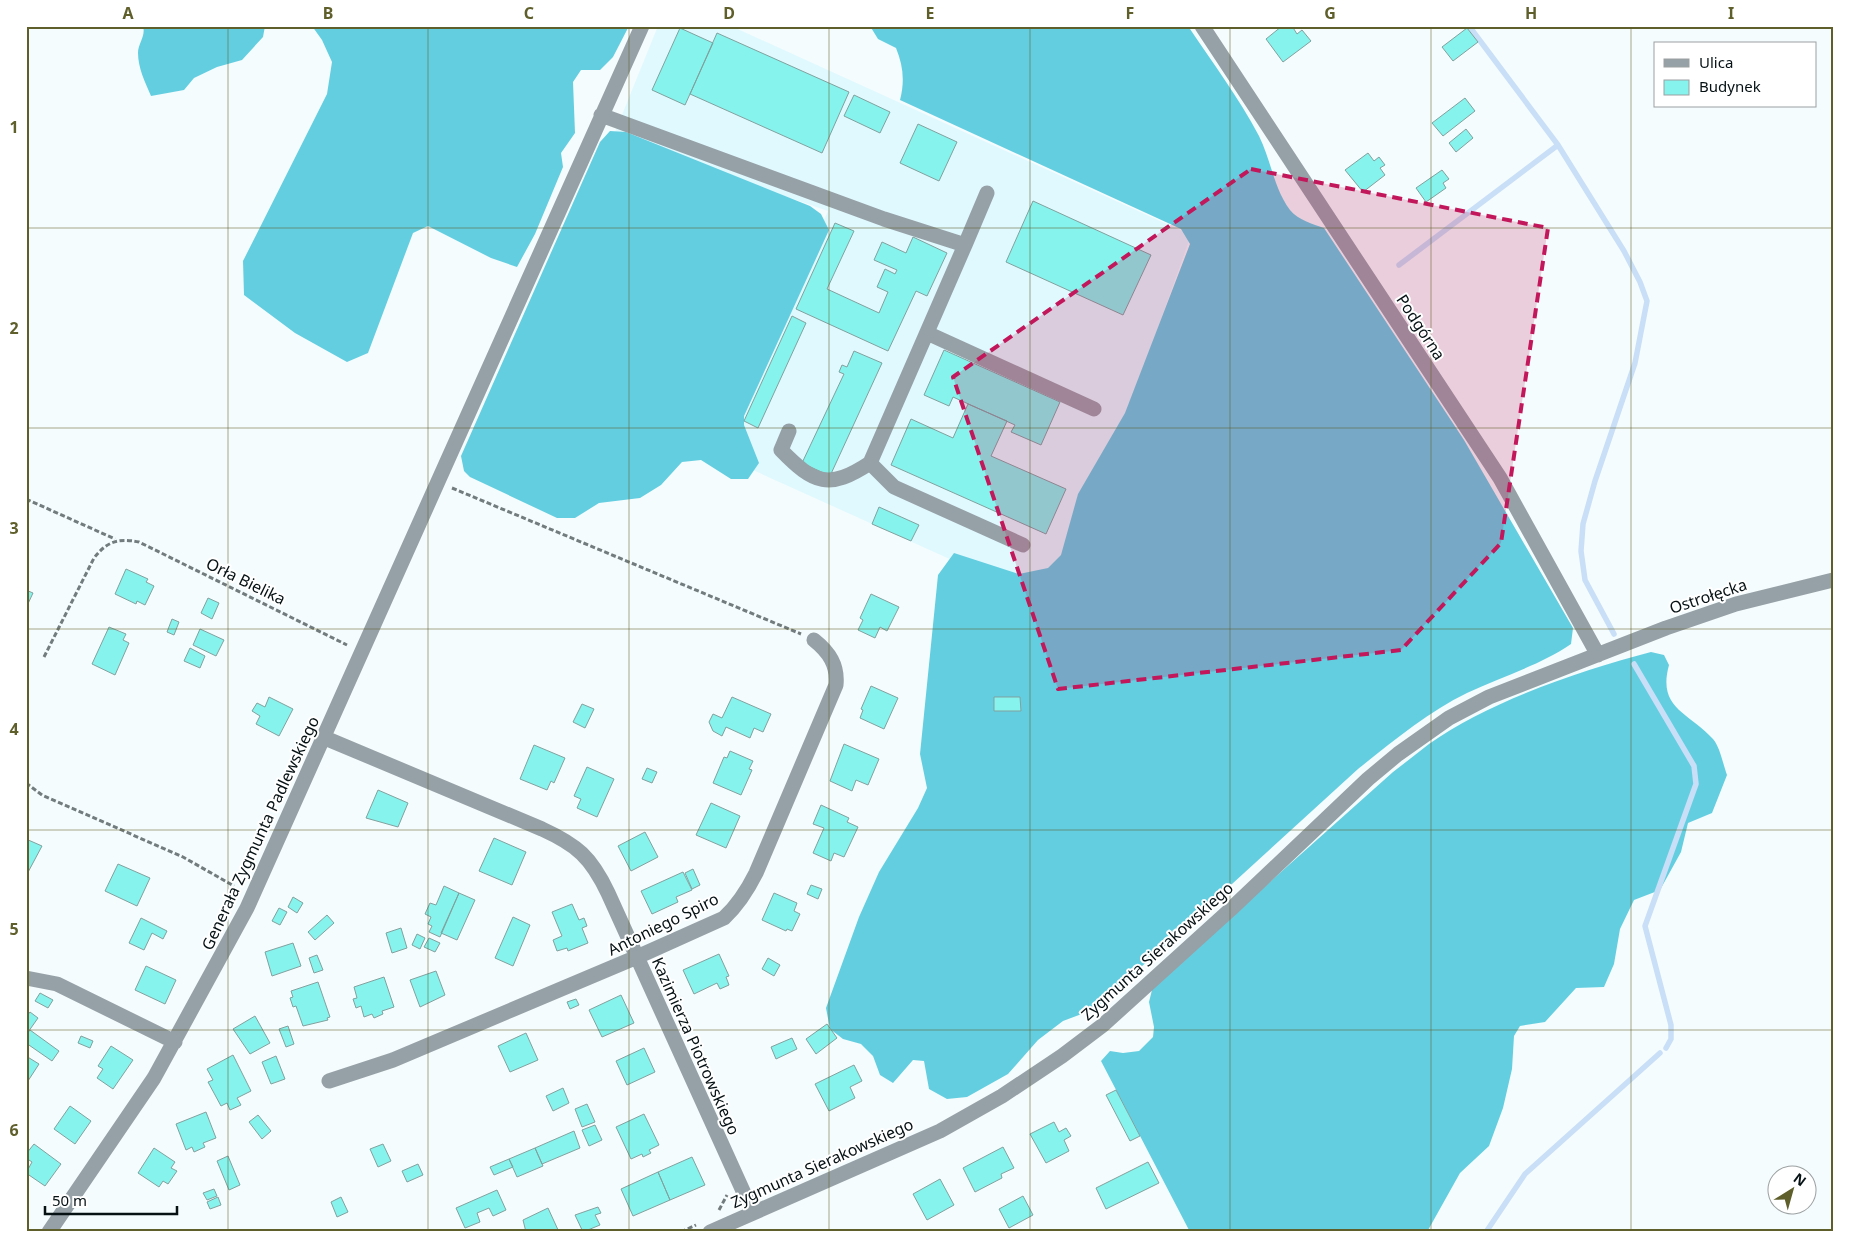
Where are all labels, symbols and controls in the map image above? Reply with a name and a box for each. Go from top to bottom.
text: A [122,2,134,24]
text: B [323,2,333,24]
text: C [524,2,534,24]
text: D [723,2,735,24]
text: E [926,2,935,24]
text: F [1126,2,1134,24]
text: G [1324,2,1336,24]
text: H [1525,2,1537,24]
text: I [1728,2,1734,24]
legend [1654,42,1816,108]
text: Ulica [1699,52,1733,72]
text: Budynek [1699,76,1761,96]
text: 1 [9,116,19,138]
street label: Podgórna [1392,290,1450,364]
text: 2 [9,317,19,339]
text: 3 [9,517,19,539]
street label: Orła Bielika [203,552,289,610]
street label: Ostrołęcka [1666,573,1750,619]
street label: Generała Zygmunta Padlewskiego [196,712,324,954]
text: 4 [9,718,19,740]
street label: Zygmunta Sierakowskiego [1076,877,1238,1025]
street label: Antoniego Spiro [604,888,722,960]
text: 5 [9,918,19,940]
street label: Kazimierza Piotrowskiego [647,954,745,1138]
street label: Zygmunta Sierakowskiego [727,1113,917,1213]
text: 6 [9,1119,19,1141]
north arrow [1766,1166,1816,1216]
text: N [1790,1168,1810,1190]
scale bar [45,1183,178,1215]
text: 50 m [52,1190,87,1210]

